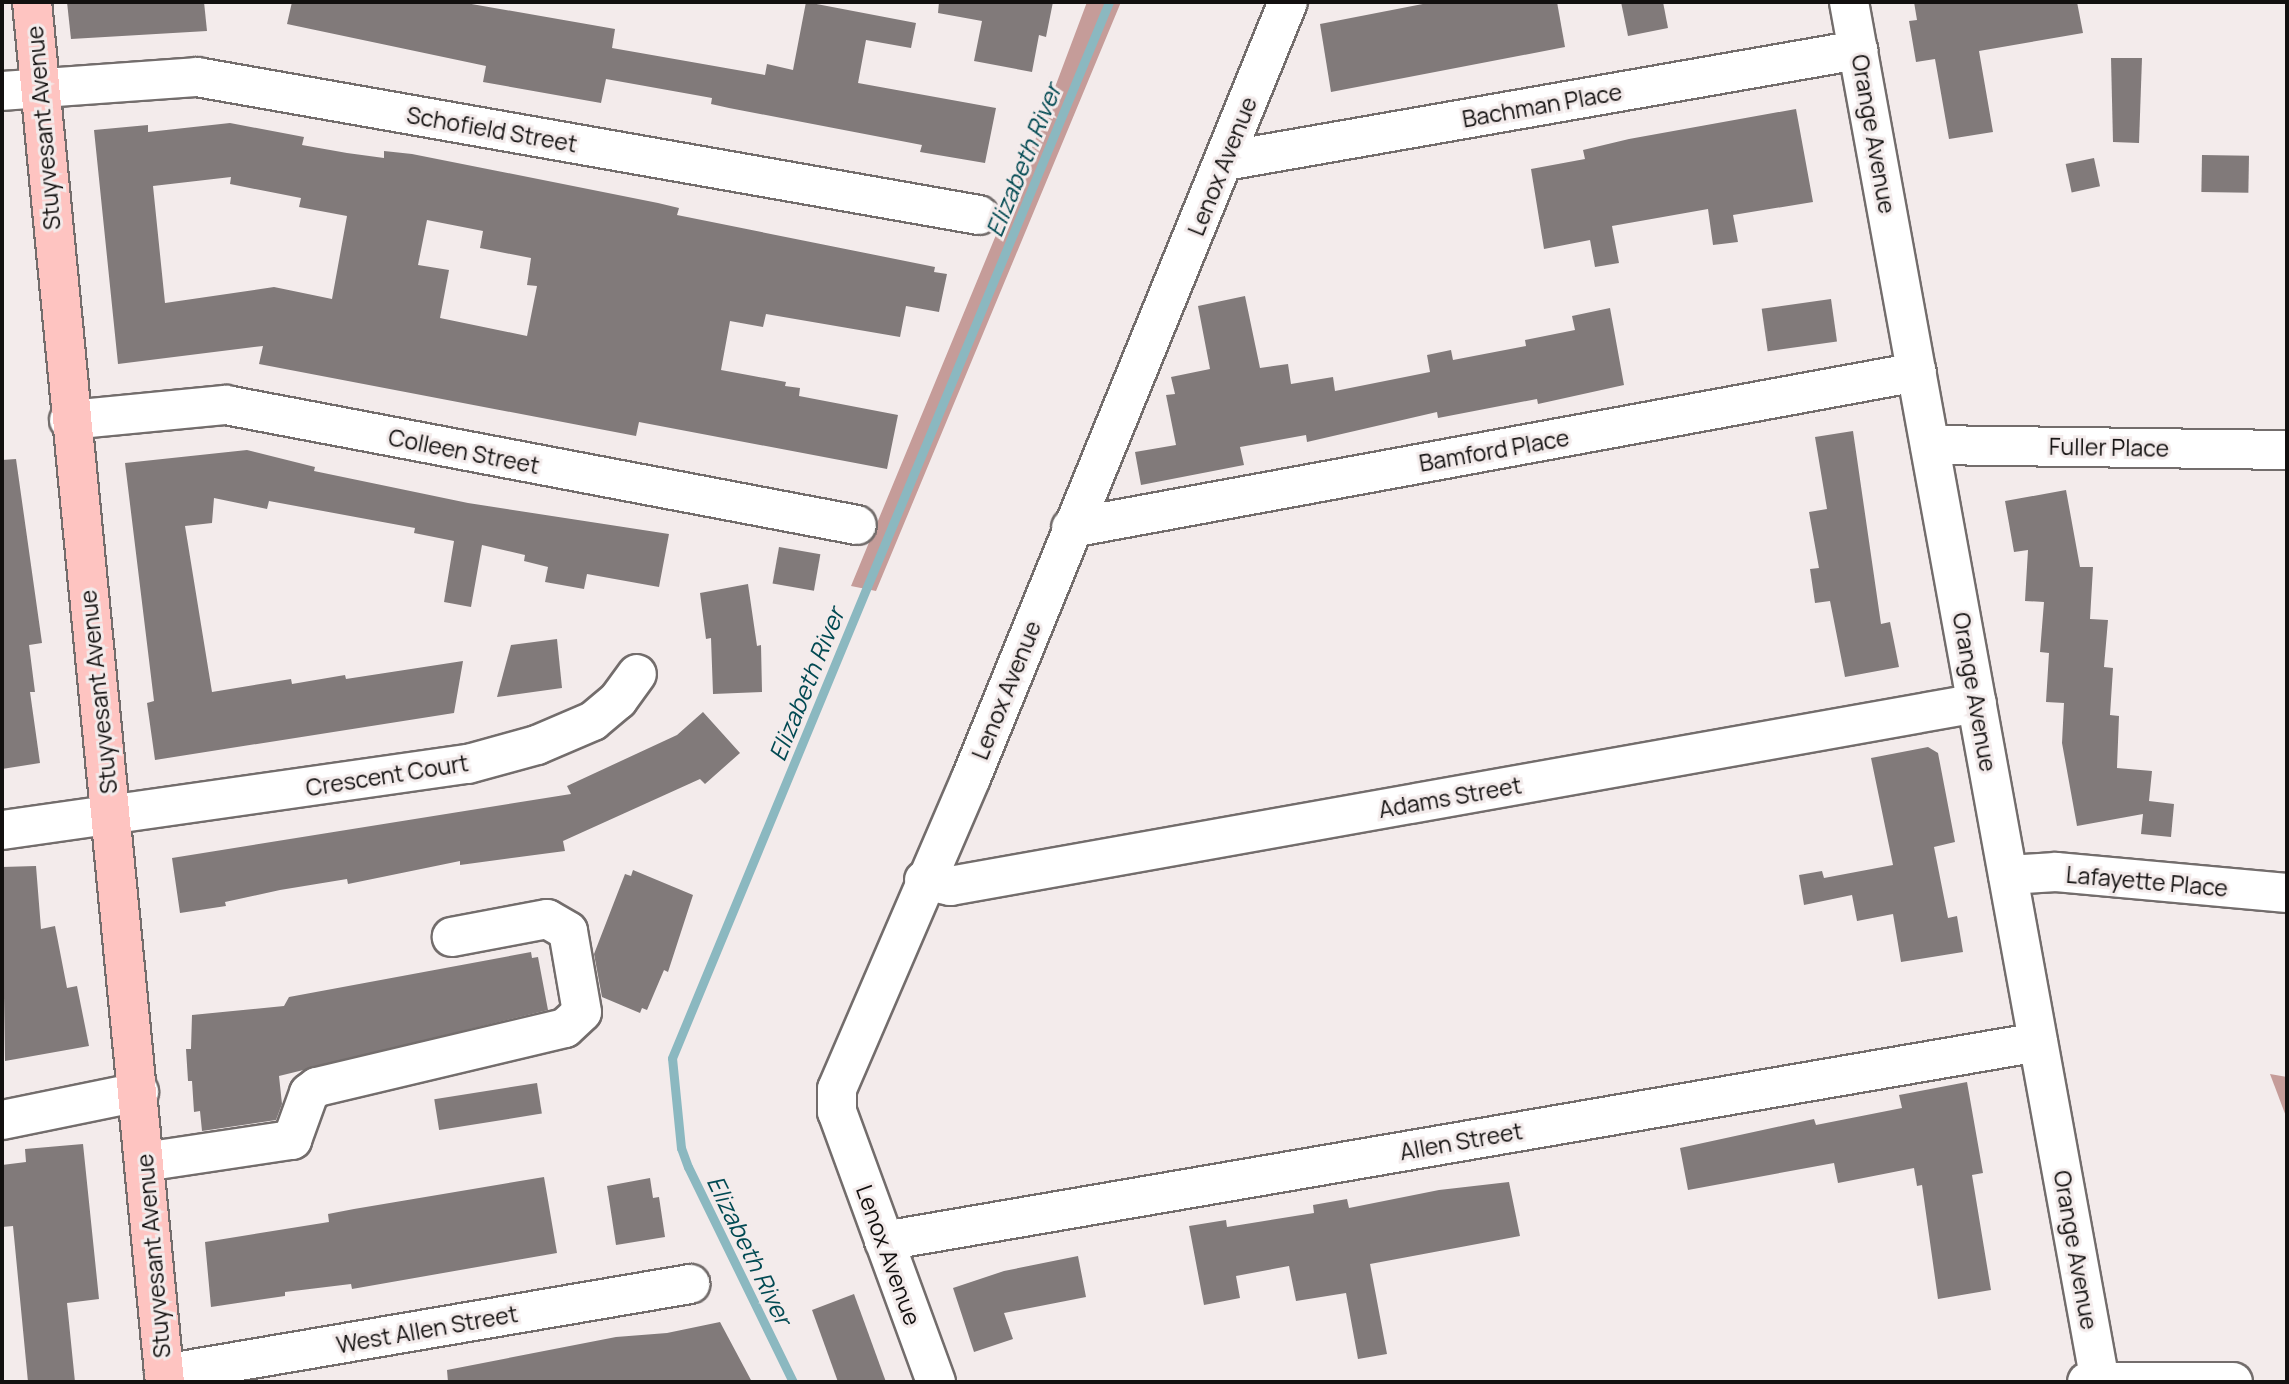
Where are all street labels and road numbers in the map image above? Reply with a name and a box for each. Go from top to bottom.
street label: Stuyvesant Avenue [20,25,66,231]
street label: Orange Avenue [1846,52,1902,216]
street label: Bachman Place [1460,77,1624,133]
street label: Lenox Avenue [1182,93,1262,239]
street label: Schofield Street [405,100,579,158]
street label: Colleen Street [386,423,542,479]
street label: Bamford Place [1417,423,1571,477]
street label: Fuller Place [2049,432,2169,462]
street label: Stuyvesant Avenue [74,589,122,795]
street label: Orange Avenue [1947,610,2003,774]
street label: Lenox Avenue [966,617,1046,763]
street label: Crescent Court [304,749,470,801]
street label: Adams Street [1376,771,1524,823]
street label: Lafayette Place [2065,860,2229,902]
street label: Allen Street [1397,1117,1525,1165]
street label: Stuyvesant Avenue [130,1153,176,1359]
street label: Orange Avenue [2048,1168,2104,1332]
street label: Lenox Avenue [851,1181,927,1329]
street label: West Allen Street [334,1299,520,1359]

